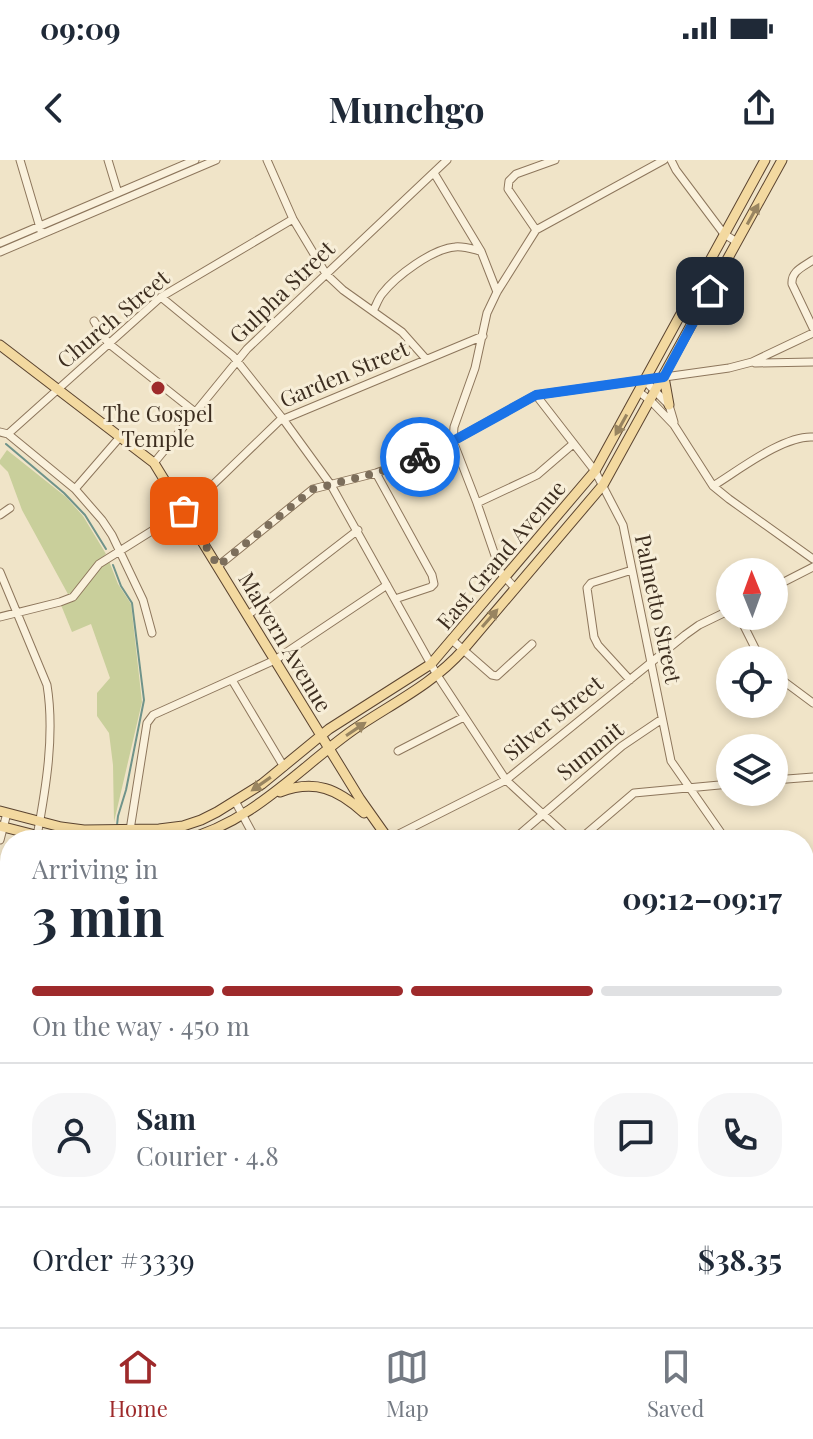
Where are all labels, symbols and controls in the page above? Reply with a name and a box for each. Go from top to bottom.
text: 09:09 [40,8,121,48]
text: Munchgo [328,84,485,132]
icon: back [32,86,76,130]
icon: share [737,86,781,130]
one-way arrow [746,202,759,225]
street label: Gulpha Street [222,233,341,349]
pin [676,257,744,325]
street label: Church Street [50,261,176,374]
icon: home [688,269,732,313]
street label: Garden Street [275,332,414,414]
marker: The Gospel Temple [149,379,167,397]
place label: The Gospel Temple [103,398,213,453]
one-way arrow [614,414,628,436]
courier [380,417,460,497]
icon: bike [398,435,442,479]
street label: East Grand Avenue [429,473,572,635]
pin [150,477,218,545]
icon: bag [162,489,206,533]
street label: Palmetto Street [629,531,690,687]
north arrow [716,558,788,630]
map controls [716,558,788,806]
street label: Malvern Avenue [232,566,339,717]
one-way arrow [481,608,498,628]
button: locate [716,646,788,718]
street label: Silver Street [496,667,609,767]
street label: Summit [550,713,630,786]
one-way arrow [345,721,366,736]
button: layers [716,734,788,806]
one-way arrow [250,776,271,791]
text: Arriving in [32,851,158,886]
text: 09:12–09:17 [622,878,782,918]
text: 3 min [32,881,165,950]
text: On the way · 450 m [32,1008,250,1043]
button: person [32,1093,116,1177]
button: chat [594,1093,678,1177]
button: phone [698,1093,782,1177]
text: Sam [136,1098,196,1138]
text: Courier · 4.8 [136,1138,279,1173]
text: Order #3339 [32,1239,195,1279]
text: $38.35 [698,1239,782,1279]
tab: Home [109,1345,168,1423]
tab: Map [385,1345,429,1423]
tab: Saved [647,1345,704,1423]

